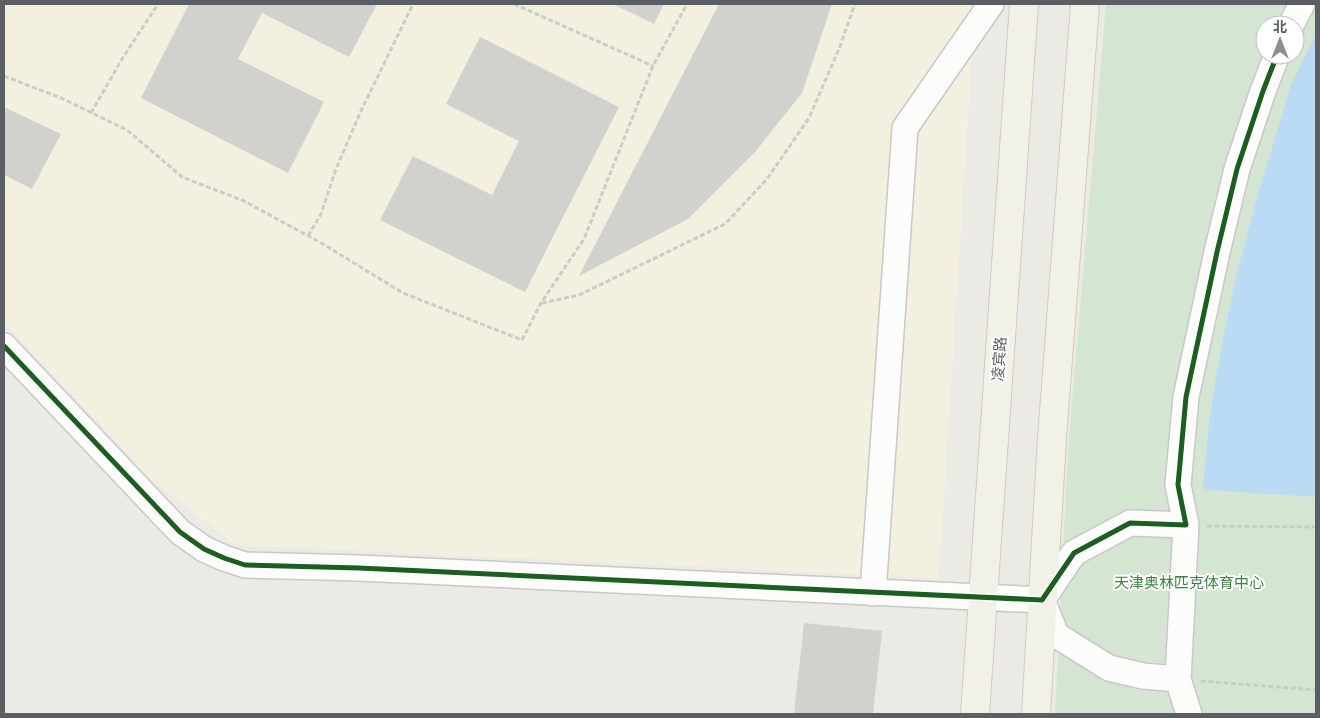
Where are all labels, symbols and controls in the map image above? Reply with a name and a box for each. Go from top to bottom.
north arrow [1255,15,1305,65]
text: 北 [1273,17,1287,36]
street label: 凌宾路 [987,336,1011,382]
park label: 天津奥林匹克体育中心 [1114,572,1264,593]

